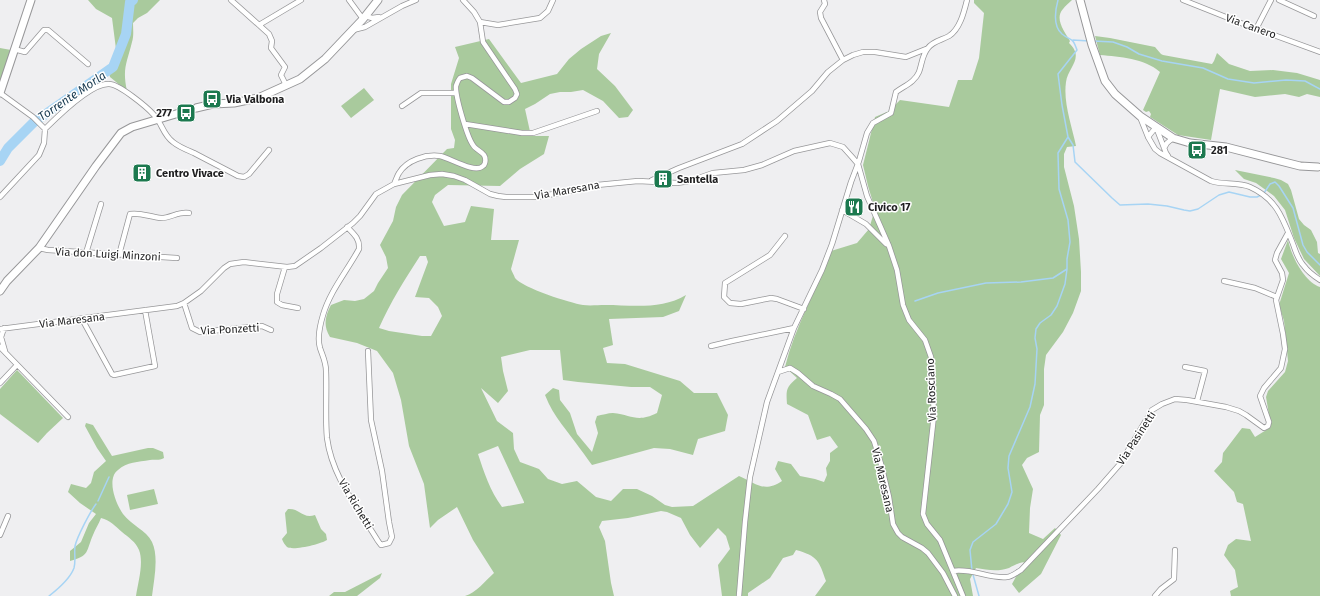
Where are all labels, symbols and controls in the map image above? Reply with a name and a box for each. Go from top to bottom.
street label: Via Canero [1224,11,1278,42]
water label: Torrente Morla [35,68,109,124]
bus stop icon: Via Valbona [201,88,223,110]
place label: Via Valbona [225,93,284,106]
bus stop icon: 277 [175,102,197,124]
place label: 277 [156,107,172,120]
bus stop icon: 281 [1186,139,1208,161]
place label: 281 [1211,144,1228,157]
building icon: Centro Vivace [131,162,153,184]
place label: Centro Vivace [156,167,224,180]
building icon: Santella [652,168,674,190]
place label: Santella [677,173,718,186]
street label: Via Maresana [533,178,601,203]
restaurant icon: Civico 17 [843,196,865,218]
place label: Civico 17 [868,201,911,214]
street label: Via don Luigi Minzoni [55,245,161,264]
street label: Via Maresana [39,310,106,331]
street label: Via Ponzetti [200,321,260,338]
street label: Via Rosciano [924,358,939,422]
street label: Via Pasinetti [1114,409,1159,468]
street label: Via Maresana [869,446,896,514]
street label: Via Richetti [335,477,376,532]

